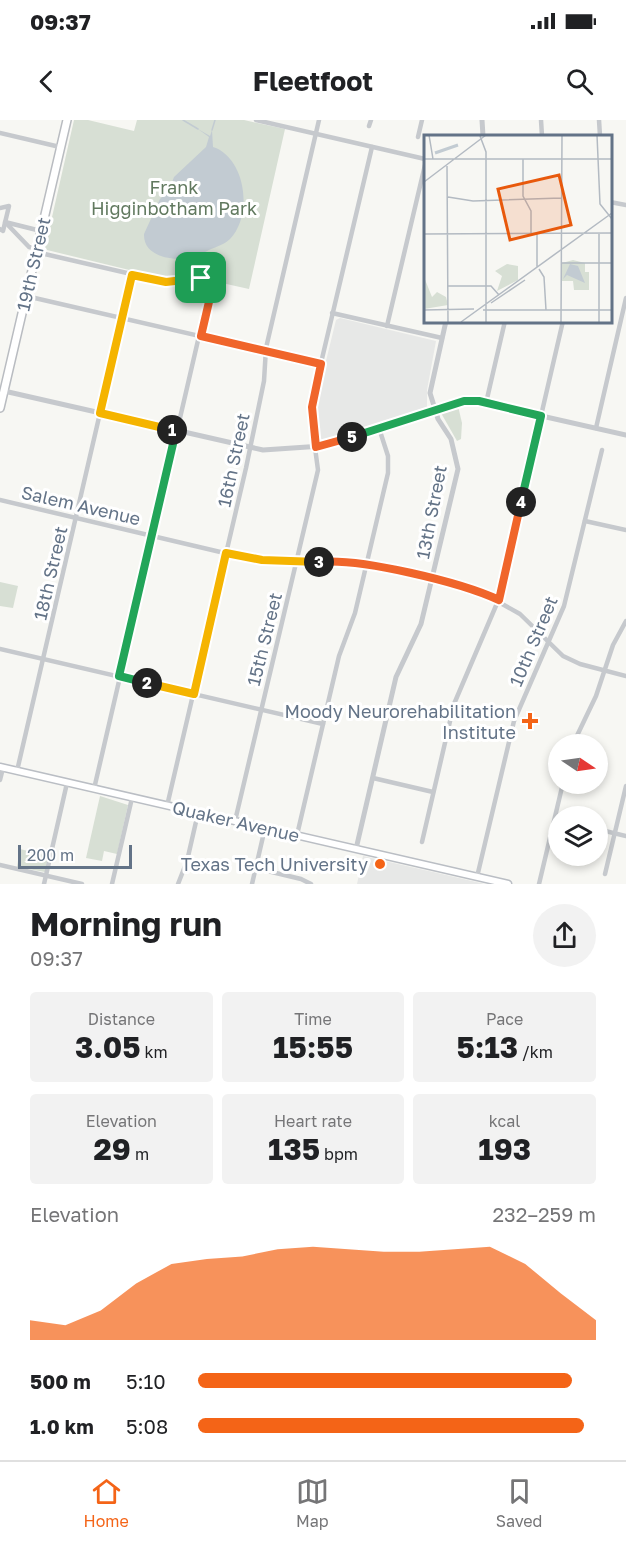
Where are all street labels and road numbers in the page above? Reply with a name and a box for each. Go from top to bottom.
street label: 19th Street [12,215,54,313]
street label: 16th Street [212,411,254,509]
street label: 13th Street [411,463,451,561]
street label: Salem Avenue [19,481,143,529]
street label: 18th Street [29,524,71,622]
street label: 15th Street [242,590,286,688]
street label: 10th Street [504,593,562,689]
street label: Quaker Avenue [170,796,302,846]

